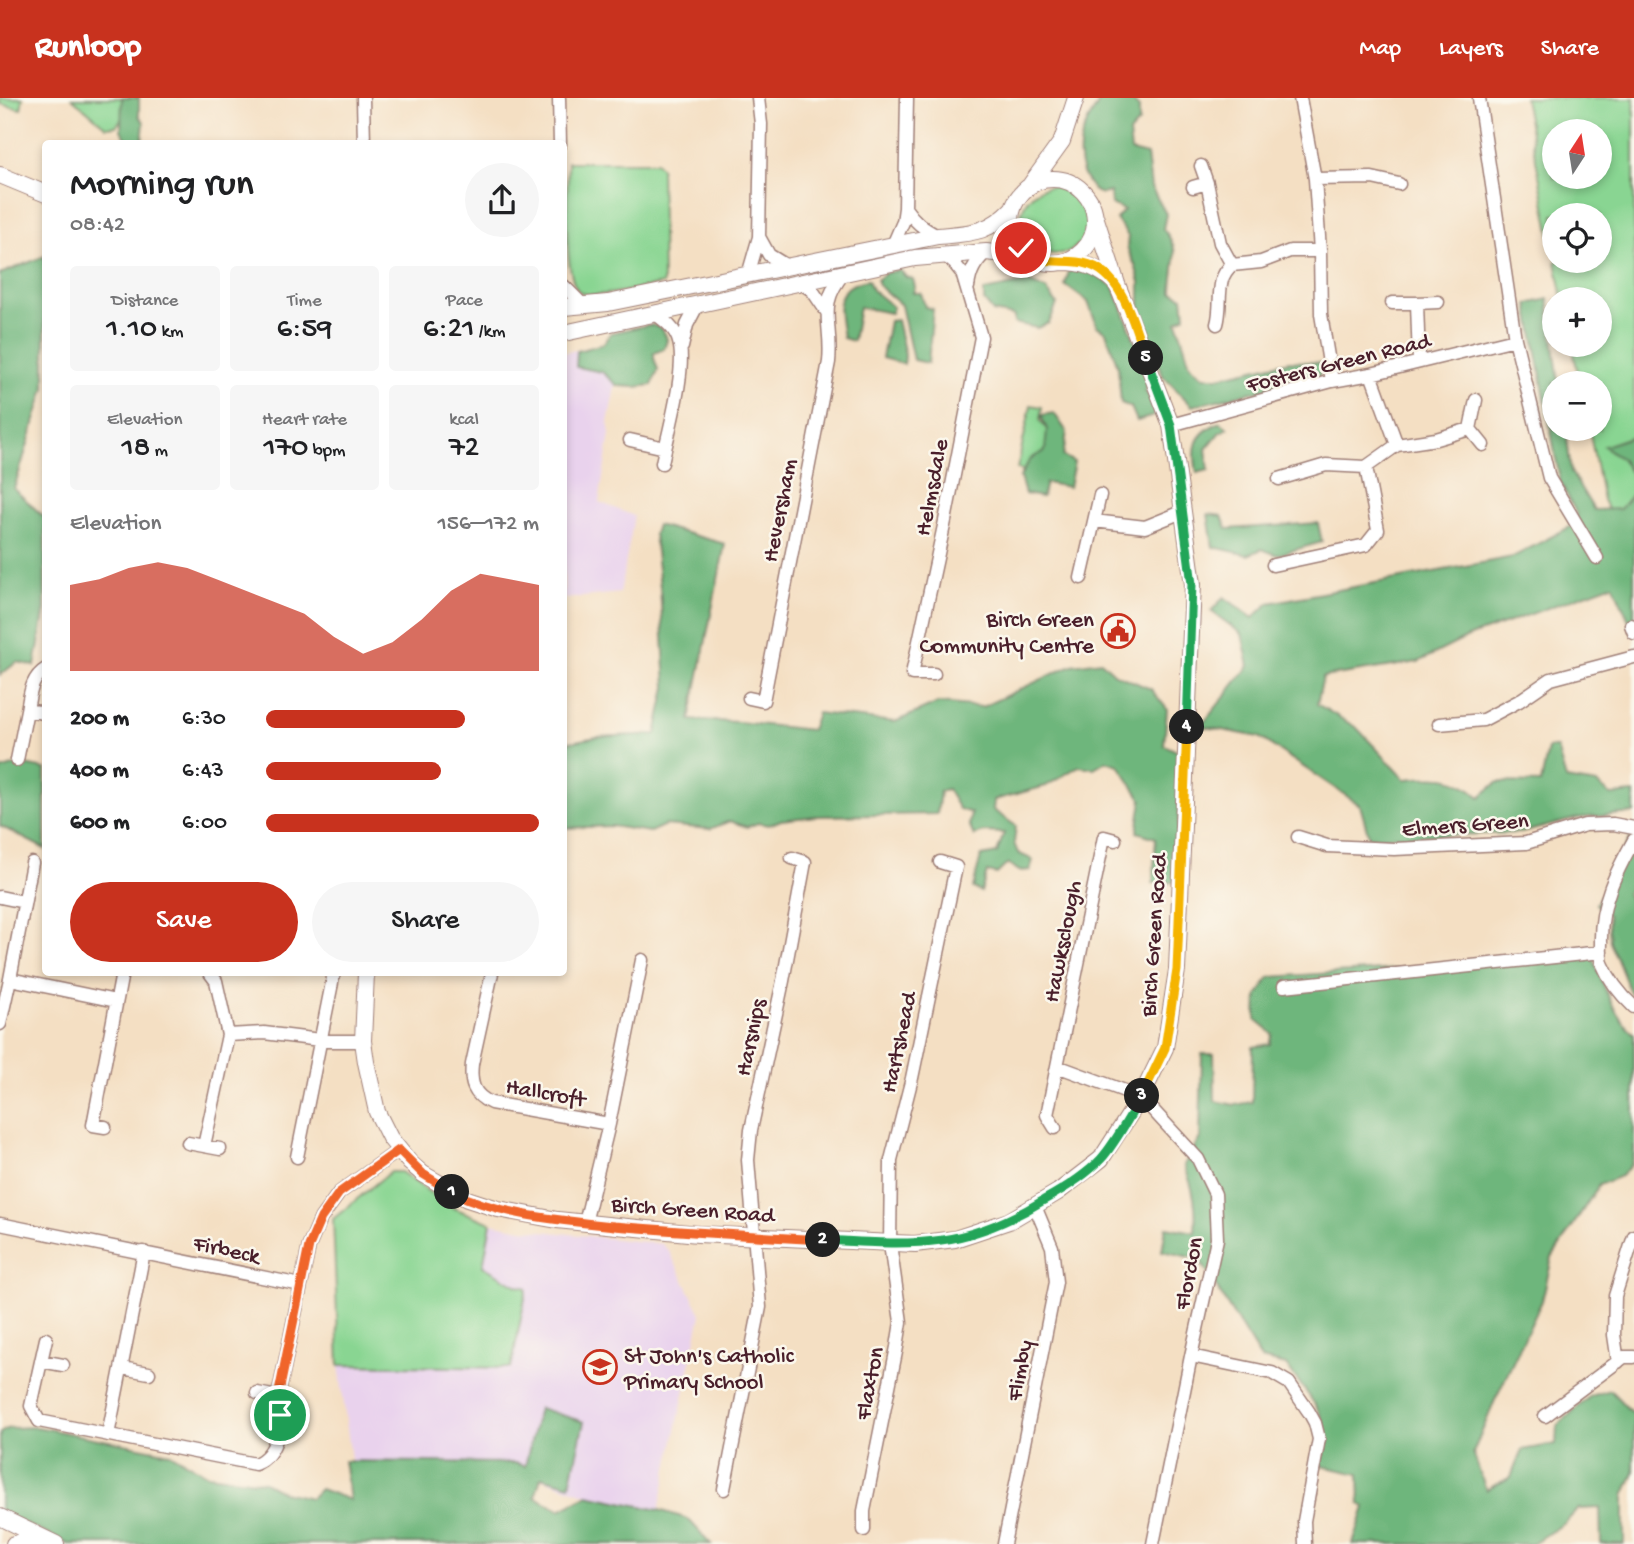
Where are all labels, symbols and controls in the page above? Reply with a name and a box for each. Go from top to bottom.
text: Runloop [35,30,141,68]
text: Map [1359,35,1401,64]
text: Layers [1439,35,1503,64]
text: Share [1541,35,1599,64]
north arrow [1542,119,1612,189]
map controls [1542,119,1612,441]
button: share [465,163,539,237]
text: Morning run [70,164,254,208]
button: locate [1542,203,1612,273]
text: 08:42 [70,212,125,239]
pin [991,218,1051,278]
icon: check [1002,229,1040,267]
button: + [1542,287,1612,357]
text: Distance [111,290,178,313]
text: Time [287,290,322,313]
text: Pace [446,290,483,313]
text: 1.10 [106,313,157,348]
text: 6:59 [277,313,332,348]
text: 6:21 [423,313,474,348]
text: km [157,321,183,344]
text: /km [474,321,505,344]
street label: Fosters Green Road [1243,328,1435,401]
pin: 5 [1128,341,1164,376]
text: 5 [1141,346,1151,369]
button: − [1542,371,1612,441]
text: Elevation [107,409,183,432]
text: Heart rate [262,409,347,432]
text: kcal [449,409,479,432]
text: 18 [122,432,150,467]
text: 170 [263,432,308,467]
text: 72 [449,432,479,467]
street label: Helmsdale [911,436,956,538]
text: m [150,440,168,463]
text: bpm [308,440,346,463]
street label: Heversham [758,457,805,565]
text: Elevation [70,511,161,538]
text: 156–172 m [438,511,539,538]
place label: Birch Green Community Centre [919,608,1095,661]
public building icon: Birch Green Community Centre [1099,612,1137,650]
text: 200 m [70,706,129,733]
text: 6:30 [182,706,226,733]
pin: 4 [1170,710,1204,744]
text: 4 [1182,715,1191,738]
text: 400 m [70,758,129,785]
text: 6:43 [182,758,224,785]
street label: Elmers Green [1401,809,1530,844]
text: 600 m [70,810,130,837]
text: 6:00 [182,810,227,837]
street label: Birch Green Road [1136,851,1175,1019]
street label: Hawksclough [1039,878,1089,1005]
button: Save [70,882,298,962]
button: Share [312,882,539,962]
street label: Hartshead [877,988,925,1096]
street label: Harsnips [731,996,774,1079]
street label: Hallcroft [503,1074,589,1115]
pin: 3 [1124,1079,1160,1114]
text: 3 [1137,1084,1146,1107]
pin: 1 [434,1174,470,1210]
text: 1 [448,1180,455,1203]
street label: Birch Green Road [609,1192,777,1231]
pin: 2 [806,1222,840,1258]
text: 2 [818,1228,827,1251]
street label: Firbeck [190,1231,265,1272]
street label: Flordon [1170,1235,1211,1313]
street label: Flimby [1002,1338,1041,1404]
place label: St John's Catholic Primary School [623,1344,795,1397]
street label: Flaxton [851,1345,892,1424]
school or university icon: St John's Catholic Primary School [581,1348,619,1386]
pin [250,1385,310,1445]
icon: arrive [261,1396,299,1434]

